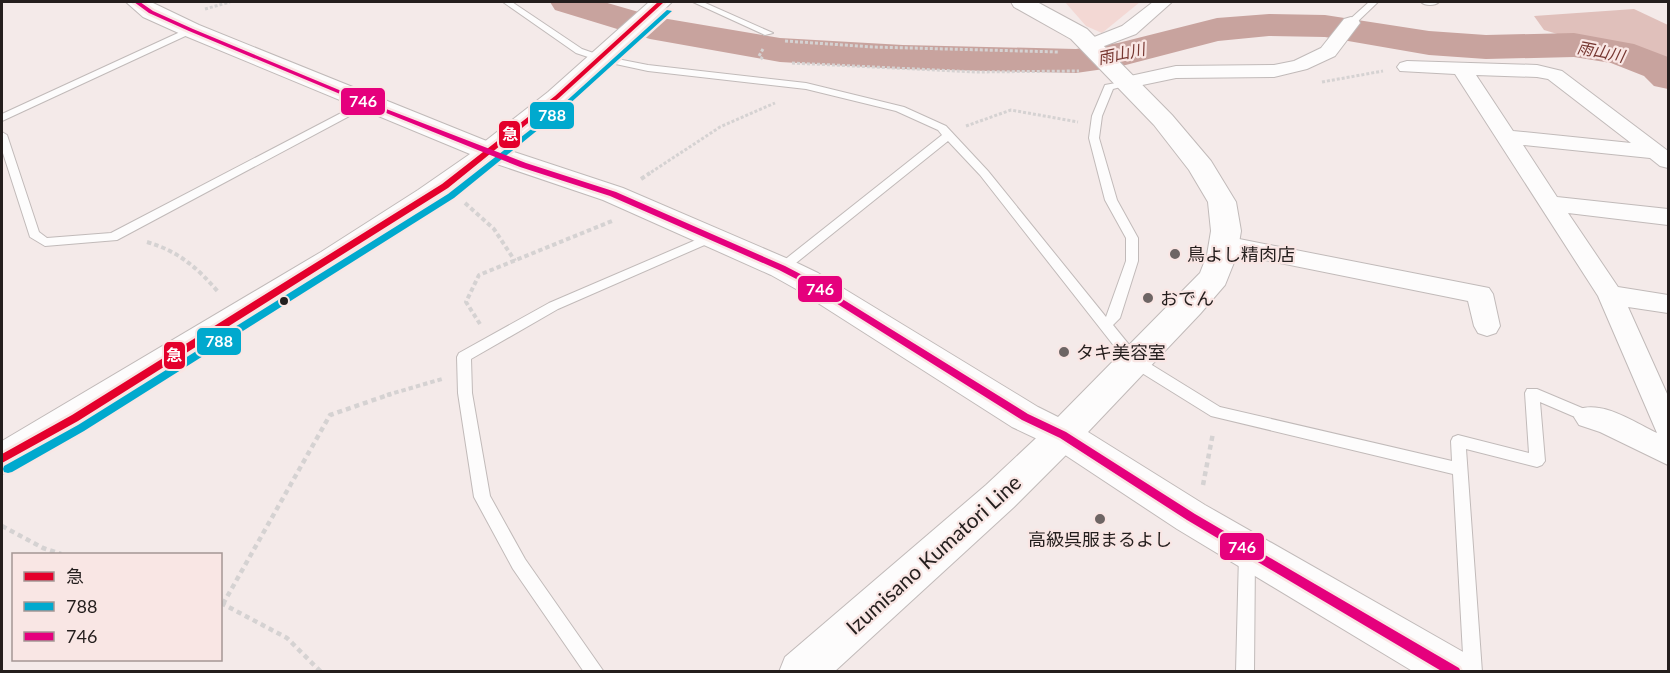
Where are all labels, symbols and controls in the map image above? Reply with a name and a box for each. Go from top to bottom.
water label: 雨山川 [1576,37,1628,65]
water label: 雨山川 [1096,38,1148,67]
line badge: 746 [340,87,386,116]
text: 746 [349,91,377,110]
line badge: 788 [529,101,575,130]
text: 788 [538,105,566,124]
line badge: 急 [498,120,521,149]
text: 急 [502,124,518,143]
place label: 鳥よし精肉店 [1187,243,1295,265]
marker: 鳥よし精肉店 [1168,247,1182,261]
line badge: 746 [797,275,843,303]
text: 746 [806,279,834,298]
place label: おでん [1160,287,1214,309]
marker: おでん [1141,291,1155,305]
unlabelled marker [278,295,290,307]
line badge: 788 [196,327,242,356]
text: 788 [205,331,233,350]
line badge: 急 [163,341,186,370]
place label: タキ美容室 [1076,341,1166,363]
text: 急 [166,345,182,364]
marker: タキ美容室 [1057,345,1071,359]
street label: Izumisano Kumatori Line [841,469,1025,639]
marker: 高級呉服まるよし [1093,512,1107,526]
place label: 高級呉服まるよし [1028,528,1172,550]
line badge: 746 [1219,532,1265,561]
text: 746 [1228,537,1256,556]
legend [12,553,222,661]
text: 急 [66,565,84,587]
text: 788 [66,595,97,617]
text: 746 [66,625,97,647]

